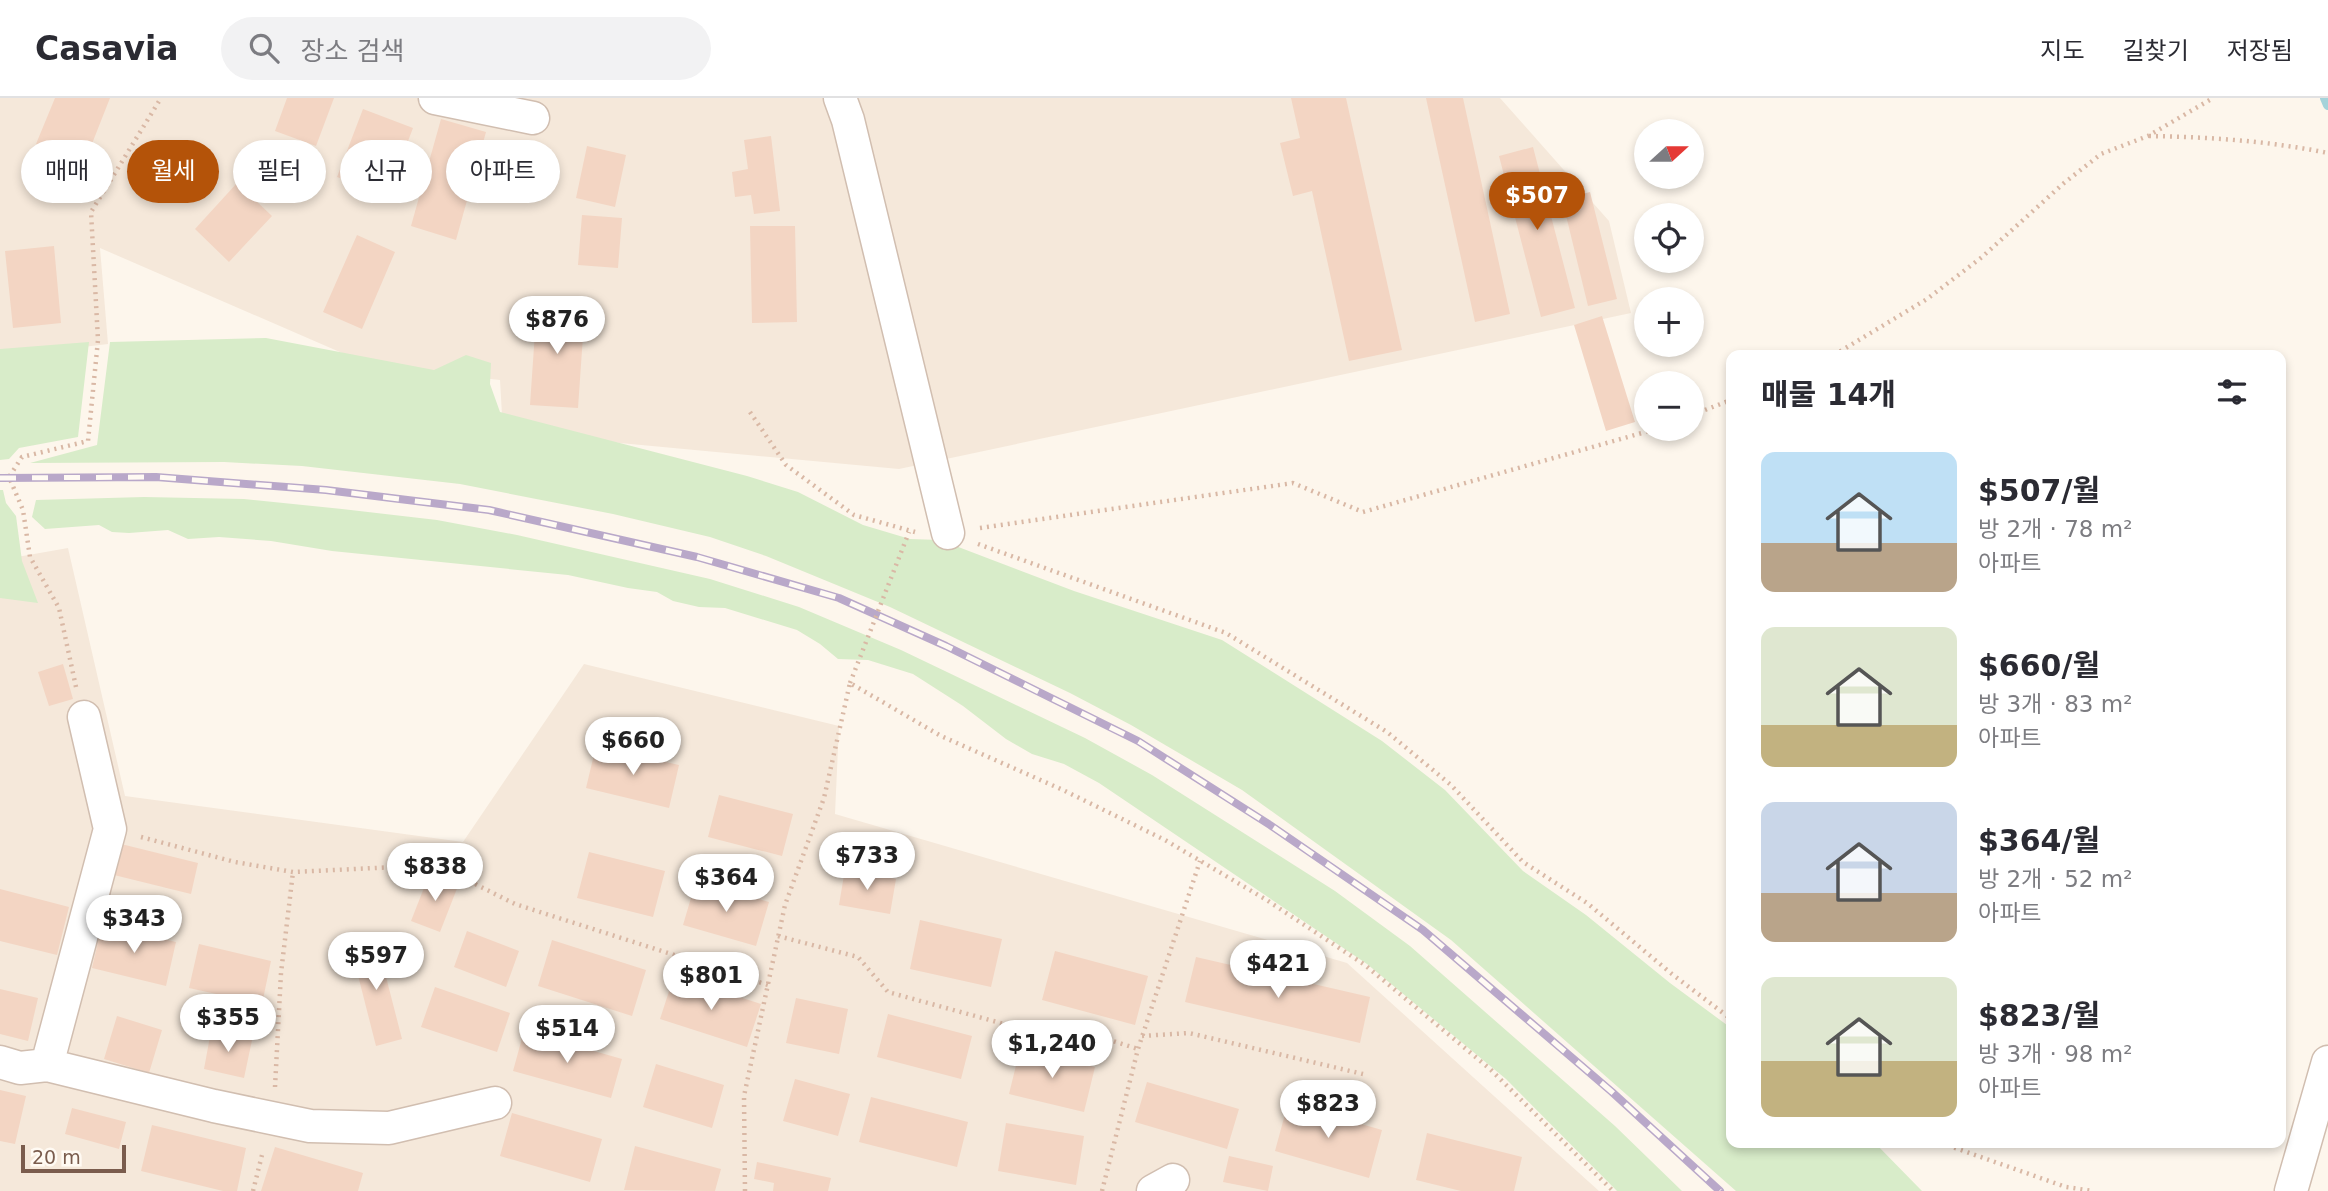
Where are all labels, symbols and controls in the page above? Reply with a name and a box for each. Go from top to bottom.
search box [221,17,711,80]
text: Casavia [35,29,179,68]
icon: search [245,29,283,67]
text: 장소 검색 [301,36,404,66]
text: 지도 [2040,37,2085,65]
text: 길찾기 [2123,37,2189,65]
text: 저장됨 [2227,37,2293,65]
north arrow [1634,119,1704,189]
map controls [1634,119,1704,441]
chip: 매매 [21,140,113,203]
chip: 월세 [127,140,219,203]
chip: 필터 [233,140,326,203]
chip: 신규 [340,140,432,203]
chip: 아파트 [446,140,560,203]
pin: $507 [1496,172,1578,232]
text: $507 [1505,182,1569,208]
button: locate [1634,203,1704,273]
button: + [1634,287,1704,357]
pin: $876 [516,296,598,356]
text: $876 [525,306,589,332]
button: − [1634,371,1704,441]
icon: filters [2213,373,2251,411]
text: 매물 14개 [1761,377,1896,412]
text: $507/월 [1978,473,2100,508]
icon: home [1817,480,1901,564]
text: 방 2개 · 78 m² [1978,516,2132,542]
text: 아파트 [1978,550,2041,576]
text: $660/월 [1978,648,2100,683]
icon: home [1817,655,1901,739]
text: 방 3개 · 83 m² [1978,691,2132,717]
pin: $660 [592,718,674,777]
text: 아파트 [1978,725,2041,751]
text: $660 [601,727,665,753]
text: $364/월 [1978,823,2100,858]
icon: home [1817,830,1901,914]
pin: $733 [826,832,908,892]
text: $733 [835,842,899,868]
pin: $838 [394,844,476,903]
text: $838 [403,853,467,879]
pin: $364 [685,854,767,914]
text: $364 [694,864,758,890]
text: 방 2개 · 52 m² [1978,866,2132,892]
pin: $343 [93,896,175,955]
text: 아파트 [1978,900,2041,926]
text: $343 [102,905,166,931]
pin: $597 [335,932,417,992]
pin: $421 [1237,940,1319,1000]
text: $597 [344,942,408,968]
text: $421 [1246,950,1310,976]
pin: $801 [670,953,752,1012]
text: $801 [679,962,743,988]
pin: $355 [187,995,269,1054]
text: $823/월 [1978,998,2100,1033]
text: $355 [196,1004,260,1030]
icon: home [1817,1005,1901,1089]
pin: $514 [526,1006,608,1065]
text: $514 [535,1015,599,1041]
pin: $1,240 [995,1020,1109,1080]
text: $1,240 [1008,1030,1096,1056]
text: 방 3개 · 98 m² [1978,1041,2132,1067]
text: 아파트 [1978,1075,2041,1101]
pin: $823 [1287,1080,1369,1140]
text: $823 [1296,1090,1360,1116]
scale bar [21,1142,126,1174]
text: 20 m [32,1146,81,1168]

